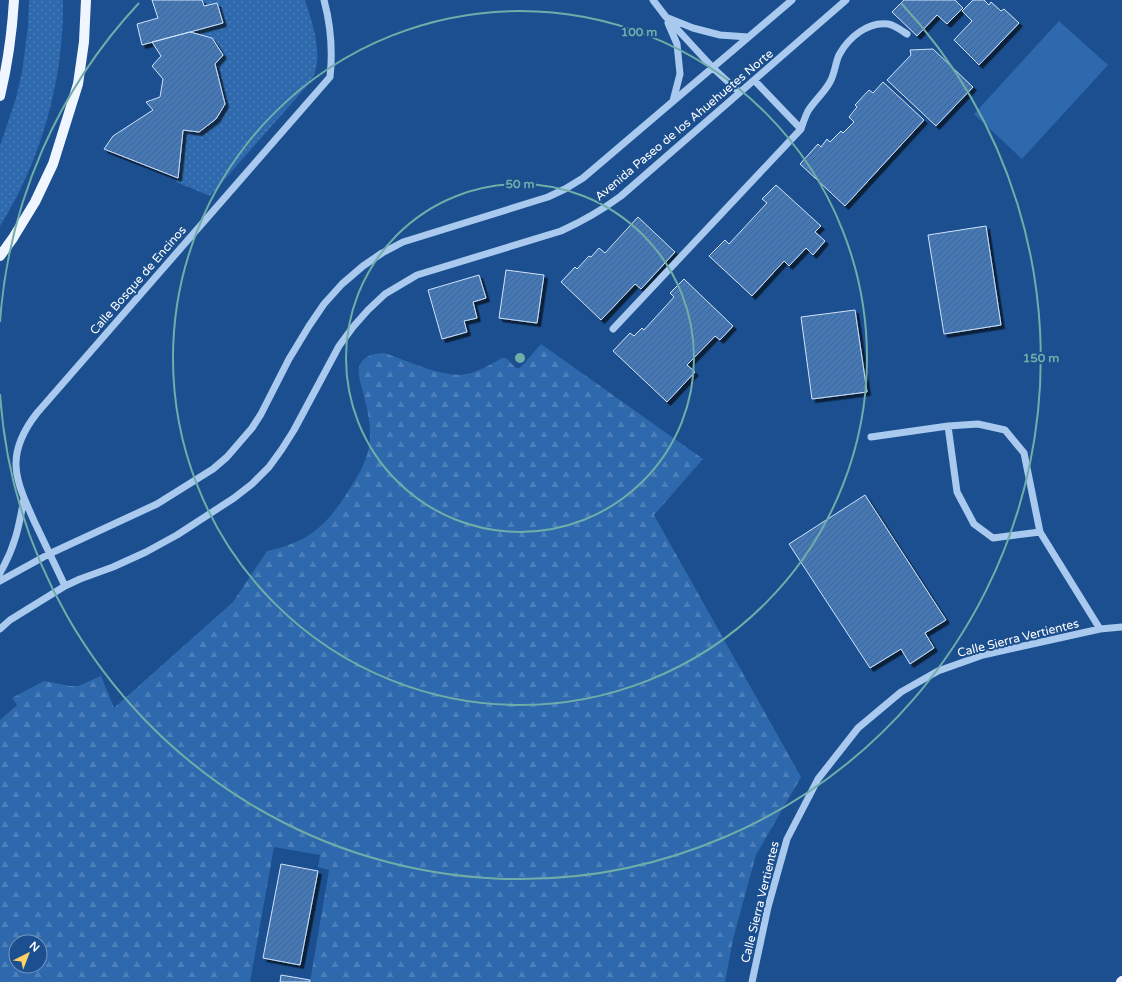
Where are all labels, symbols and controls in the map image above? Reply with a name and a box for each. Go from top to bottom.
text: 100 m [621,25,657,39]
street label: Avenida Paseo de los Ahuehuetes Norte [592,46,776,204]
text: 50 m [505,177,535,191]
street label: Calle Bosque de Encinos [87,223,189,337]
centre of rings [513,351,527,365]
text: 150 m [1023,351,1059,365]
street label: Calle Sierra Vertientes [956,616,1080,660]
street label: Calle Sierra Vertientes [738,840,782,964]
north arrow [8,934,48,974]
text: N [27,939,42,955]

